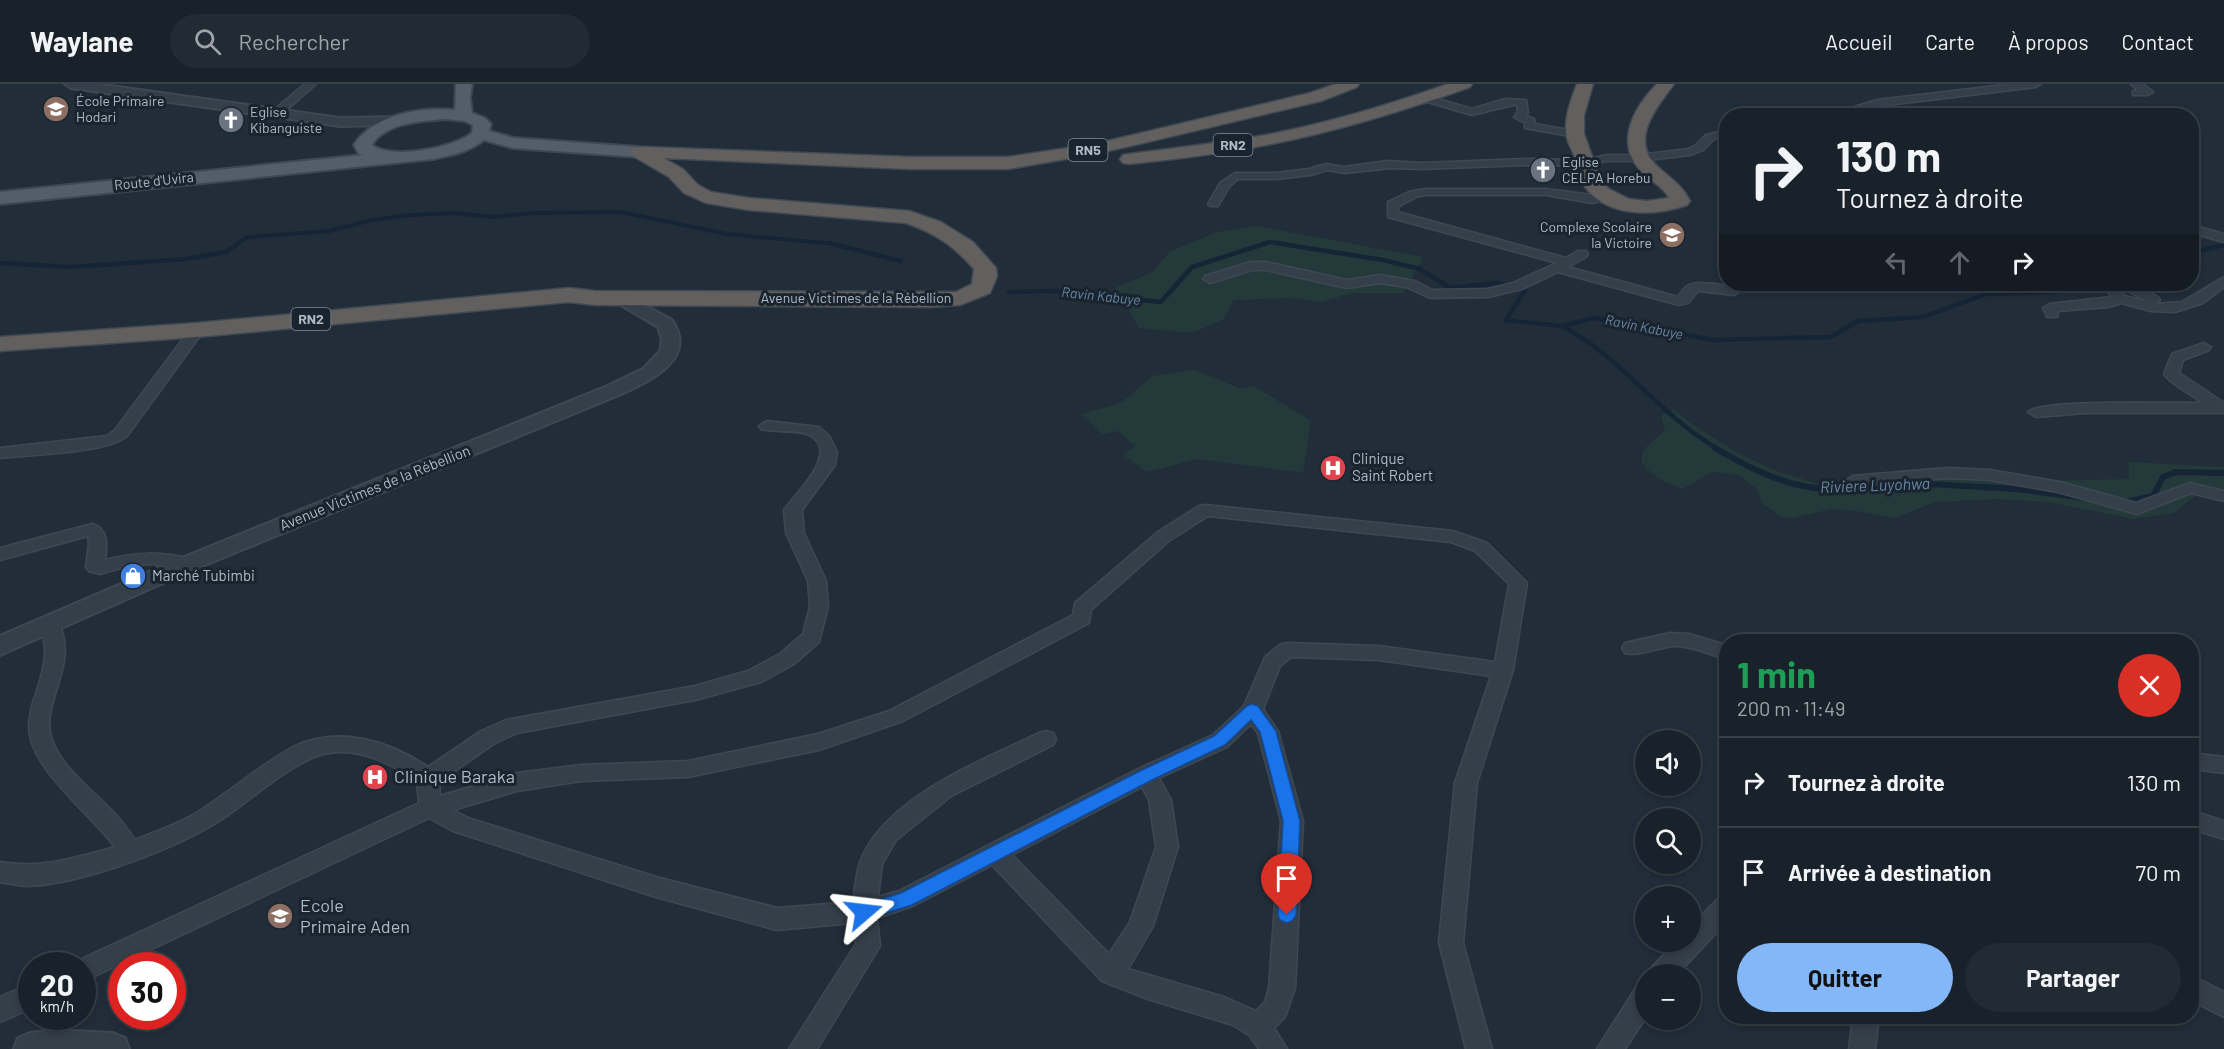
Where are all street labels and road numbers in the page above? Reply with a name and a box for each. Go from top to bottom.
road number: RN2 [1214,134,1252,156]
road number: RN5 [1068,139,1108,161]
street label: Route d'Uvira [113,168,195,193]
street label: Avenue Victimes de la Rébellion [761,289,951,306]
road number: RN2 [292,308,330,330]
street label: Avenue Victimes de la Rébellion [277,440,473,534]

